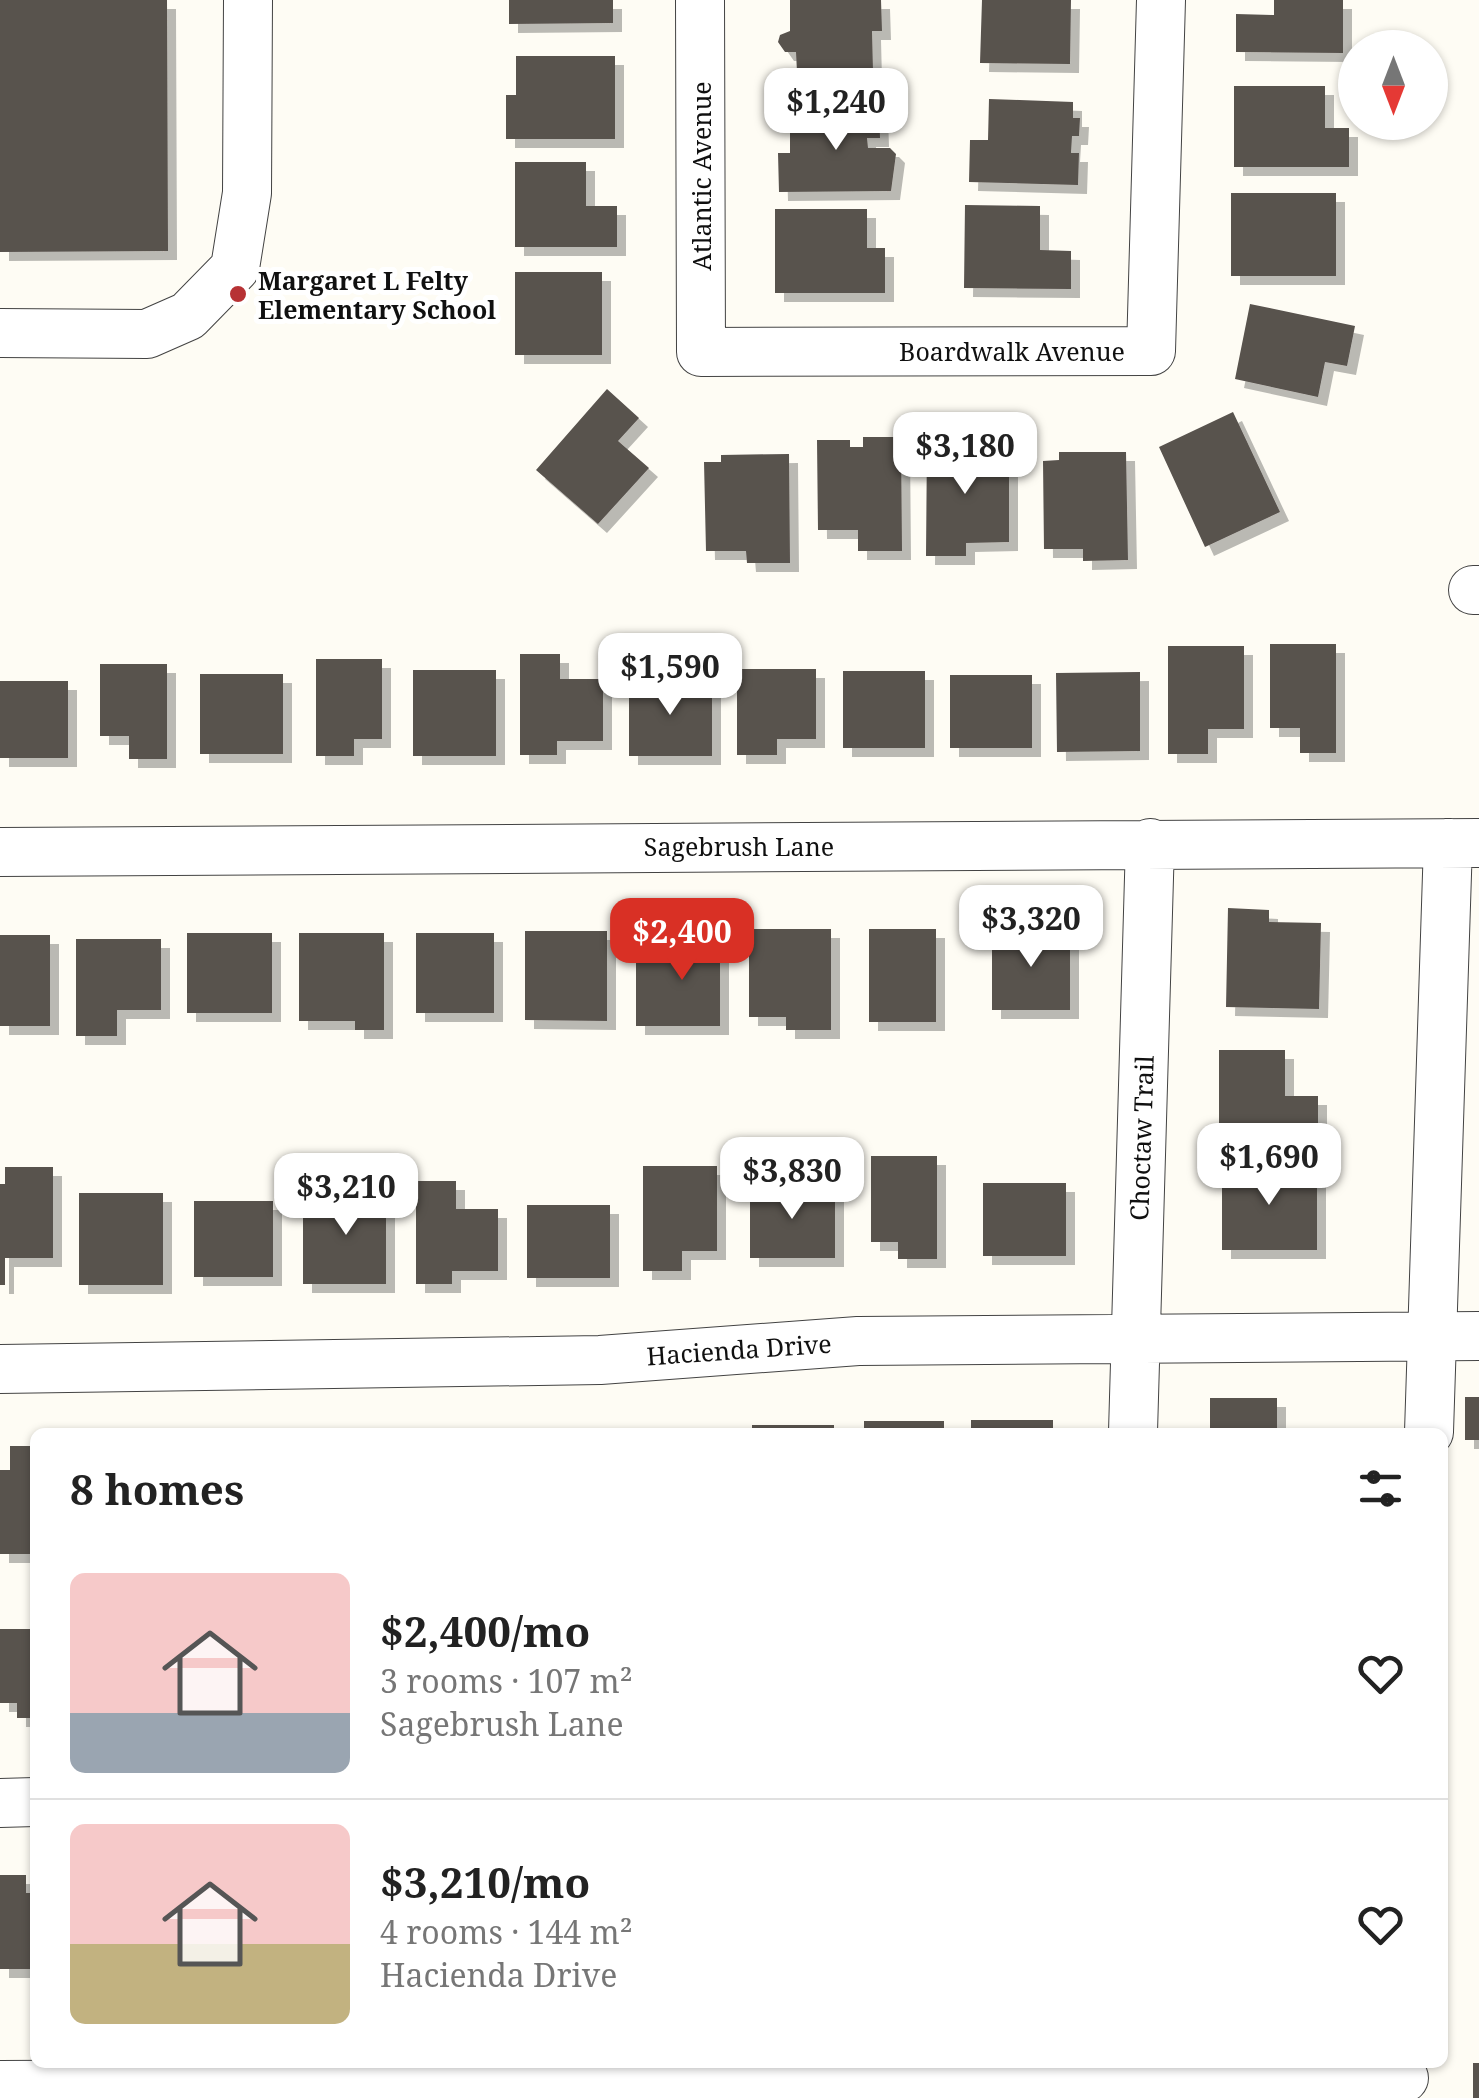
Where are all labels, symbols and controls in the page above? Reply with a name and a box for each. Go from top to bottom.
north arrow [1338,30,1448,140]
map controls [1338,30,1448,140]
pin: $1,240 [755,68,917,153]
text: $1,240 [786,79,886,122]
street label: Atlantic Avenue [684,81,718,271]
place label: Margaret L Felty Elementary School [258,263,496,326]
marker: Margaret L Felty Elementary School [227,283,249,305]
street label: Boardwalk Avenue [899,334,1125,368]
pin: $3,180 [884,412,1046,497]
text: $3,180 [915,423,1015,466]
pin: $1,590 [589,633,751,718]
text: $1,590 [620,644,720,687]
street label: Sagebrush Lane [644,829,834,863]
pin: $3,320 [950,885,1112,970]
text: $3,320 [981,896,1081,939]
pin: $2,400 [601,898,763,983]
text: $2,400 [632,909,732,952]
street label: Choctaw Trail [1121,1055,1161,1221]
pin: $1,690 [1188,1123,1350,1208]
text: $1,690 [1219,1134,1319,1177]
pin: $3,830 [711,1137,873,1222]
text: $3,830 [742,1148,842,1191]
pin: $3,210 [265,1153,427,1238]
text: $3,210 [296,1164,396,1207]
street label: Hacienda Drive [645,1326,833,1372]
text: 8 homes [70,1460,244,1517]
icon: filters [1353,1461,1408,1516]
text: $2,400/mo [380,1602,590,1659]
icon: home [150,1613,270,1733]
icon: heart [1353,1646,1408,1701]
text: 3 rooms · 107 m² [380,1659,633,1702]
text: Sagebrush Lane [380,1702,624,1745]
text: $3,210/mo [380,1853,590,1910]
icon: home [150,1864,270,1984]
icon: heart [1353,1897,1408,1952]
text: 4 rooms · 144 m² [380,1910,633,1953]
text: Hacienda Drive [380,1953,617,1996]

